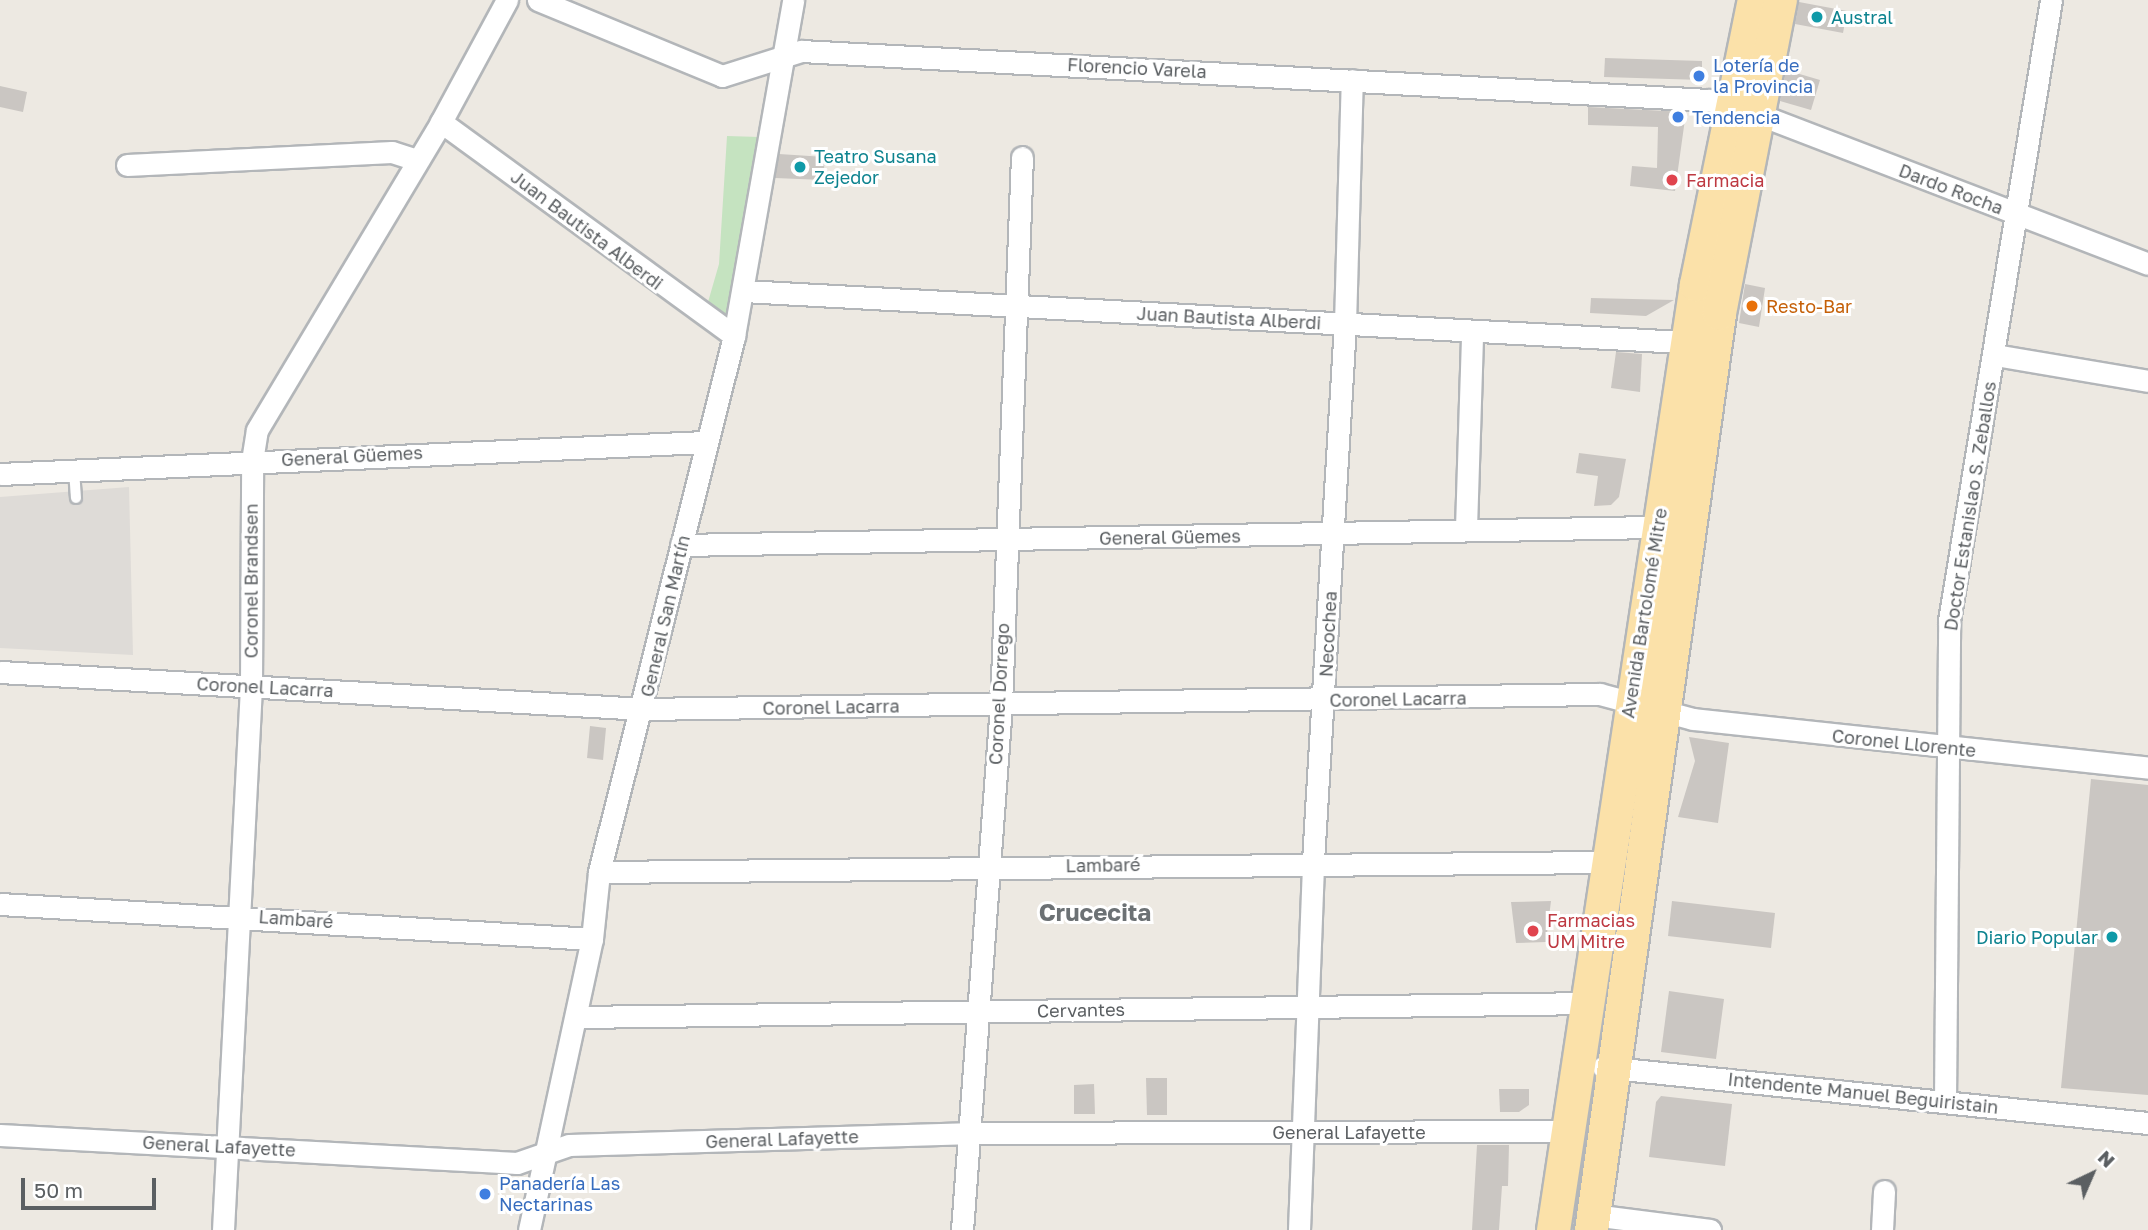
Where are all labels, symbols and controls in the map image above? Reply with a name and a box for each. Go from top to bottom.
place label: Austral [1831,6,1893,28]
marker: Austral [1809,9,1825,25]
street label: Florencio Varela [1067,54,1207,82]
place label: Lotería de la Provincia [1713,55,1813,98]
marker: Lotería de la Provincia [1691,68,1707,84]
place label: Tendencia [1692,106,1780,128]
marker: Tendencia [1670,109,1686,125]
place label: Teatro Susana Zejedor [814,146,937,188]
marker: Teatro Susana Zejedor [792,159,808,175]
street label: Dardo Rocha [1896,159,2006,219]
street label: Juan Bautista Alberdi [507,166,667,294]
place label: Farmacia [1686,169,1764,191]
marker: Farmacia [1664,172,1680,188]
place label: Resto-Bar [1766,295,1852,317]
marker: Resto-Bar [1744,298,1760,314]
street label: Juan Bautista Alberdi [1136,302,1322,334]
street label: Doctor Estanislao S. Zeballos [1940,380,2000,632]
street label: General Güemes [281,442,423,470]
street label: Coronel Brandsen [240,504,262,658]
street label: Avenida Bartolomé Mitre [1617,506,1671,720]
street label: General Güemes [1099,525,1241,549]
street label: General San Martín [636,533,694,699]
street label: Necochea [1315,590,1341,678]
street label: Coronel Dorrego [984,623,1014,765]
street label: Coronel Lacarra [196,673,334,701]
street label: Coronel Lacarra [1329,687,1467,711]
street label: Coronel Lacarra [762,695,900,719]
street label: Coronel Llorente [1831,725,1977,761]
street label: Lambaré [1065,854,1141,876]
district label: Crucecita [1039,898,1151,926]
street label: Lambaré [258,906,334,932]
place label: Farmacias UM Mitre [1547,910,1635,953]
marker: Farmacias UM Mitre [1525,923,1541,939]
place label: Diario Popular [1976,926,2098,948]
marker: Diario Popular [2104,929,2120,945]
street label: Cervantes [1037,998,1125,1022]
street label: Intendente Manuel Beguiristain [1727,1068,1999,1118]
street label: General Lafayette [1272,1121,1426,1143]
street label: General Lafayette [705,1126,859,1152]
street label: General Lafayette [142,1131,296,1161]
north arrow [2057,1139,2127,1209]
text: N [2094,1145,2120,1172]
scale bar [24,1164,159,1208]
place label: Panadería Las Nectarinas [499,1173,620,1216]
text: 50 m [34,1177,83,1203]
marker: Panadería Las Nectarinas [477,1186,493,1202]

